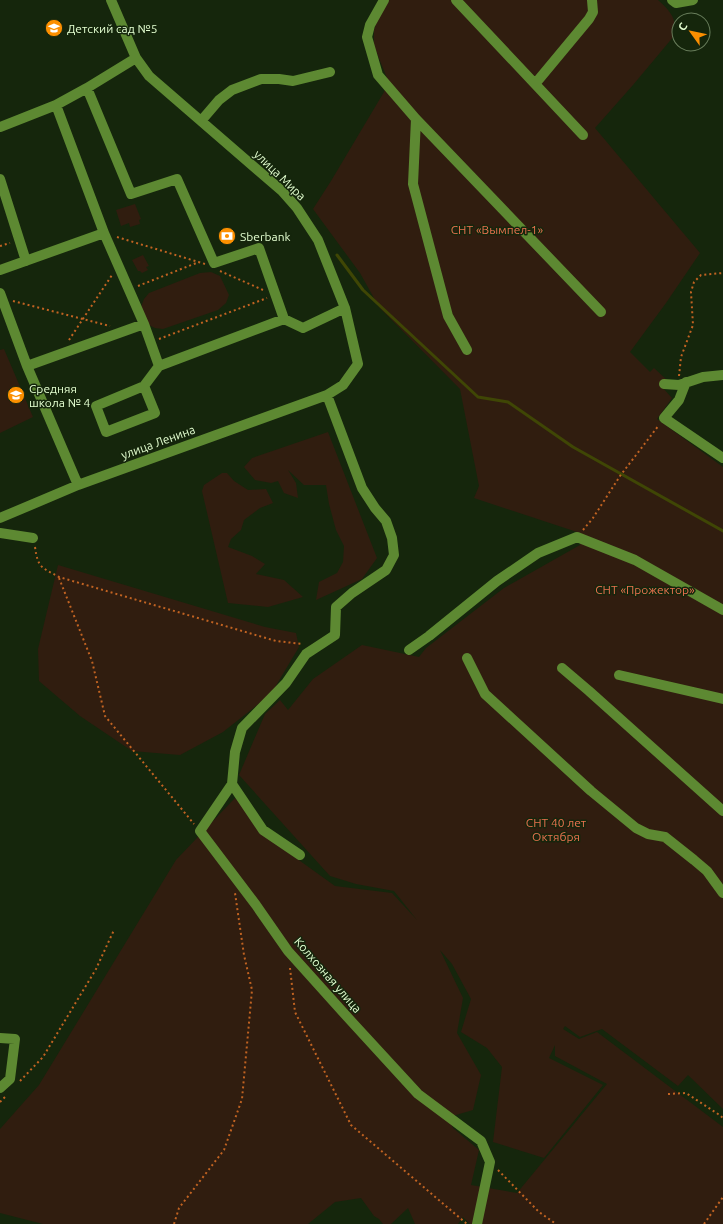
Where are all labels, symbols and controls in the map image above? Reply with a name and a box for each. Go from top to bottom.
north arrow [671,12,711,52]
school or university icon: Детский сад №5 [44,18,64,38]
text: С [676,20,690,33]
place label: Детский сад №5 [67,22,158,35]
street label: улица Мира [252,147,308,203]
park label: СНТ «Вымпел-1» [451,223,544,236]
bank icon: Sberbank [217,226,237,246]
place label: Sberbank [240,230,291,243]
place label: Средняя школа № 4 [29,382,91,409]
school or university icon: Средняя школа № 4 [6,385,26,405]
street label: улица Ленина [119,423,197,461]
park label: СНТ «Прожектор» [595,583,695,596]
park label: СНТ 40 лет Октября [526,816,587,843]
street label: Колхозная улица [292,935,364,1015]

